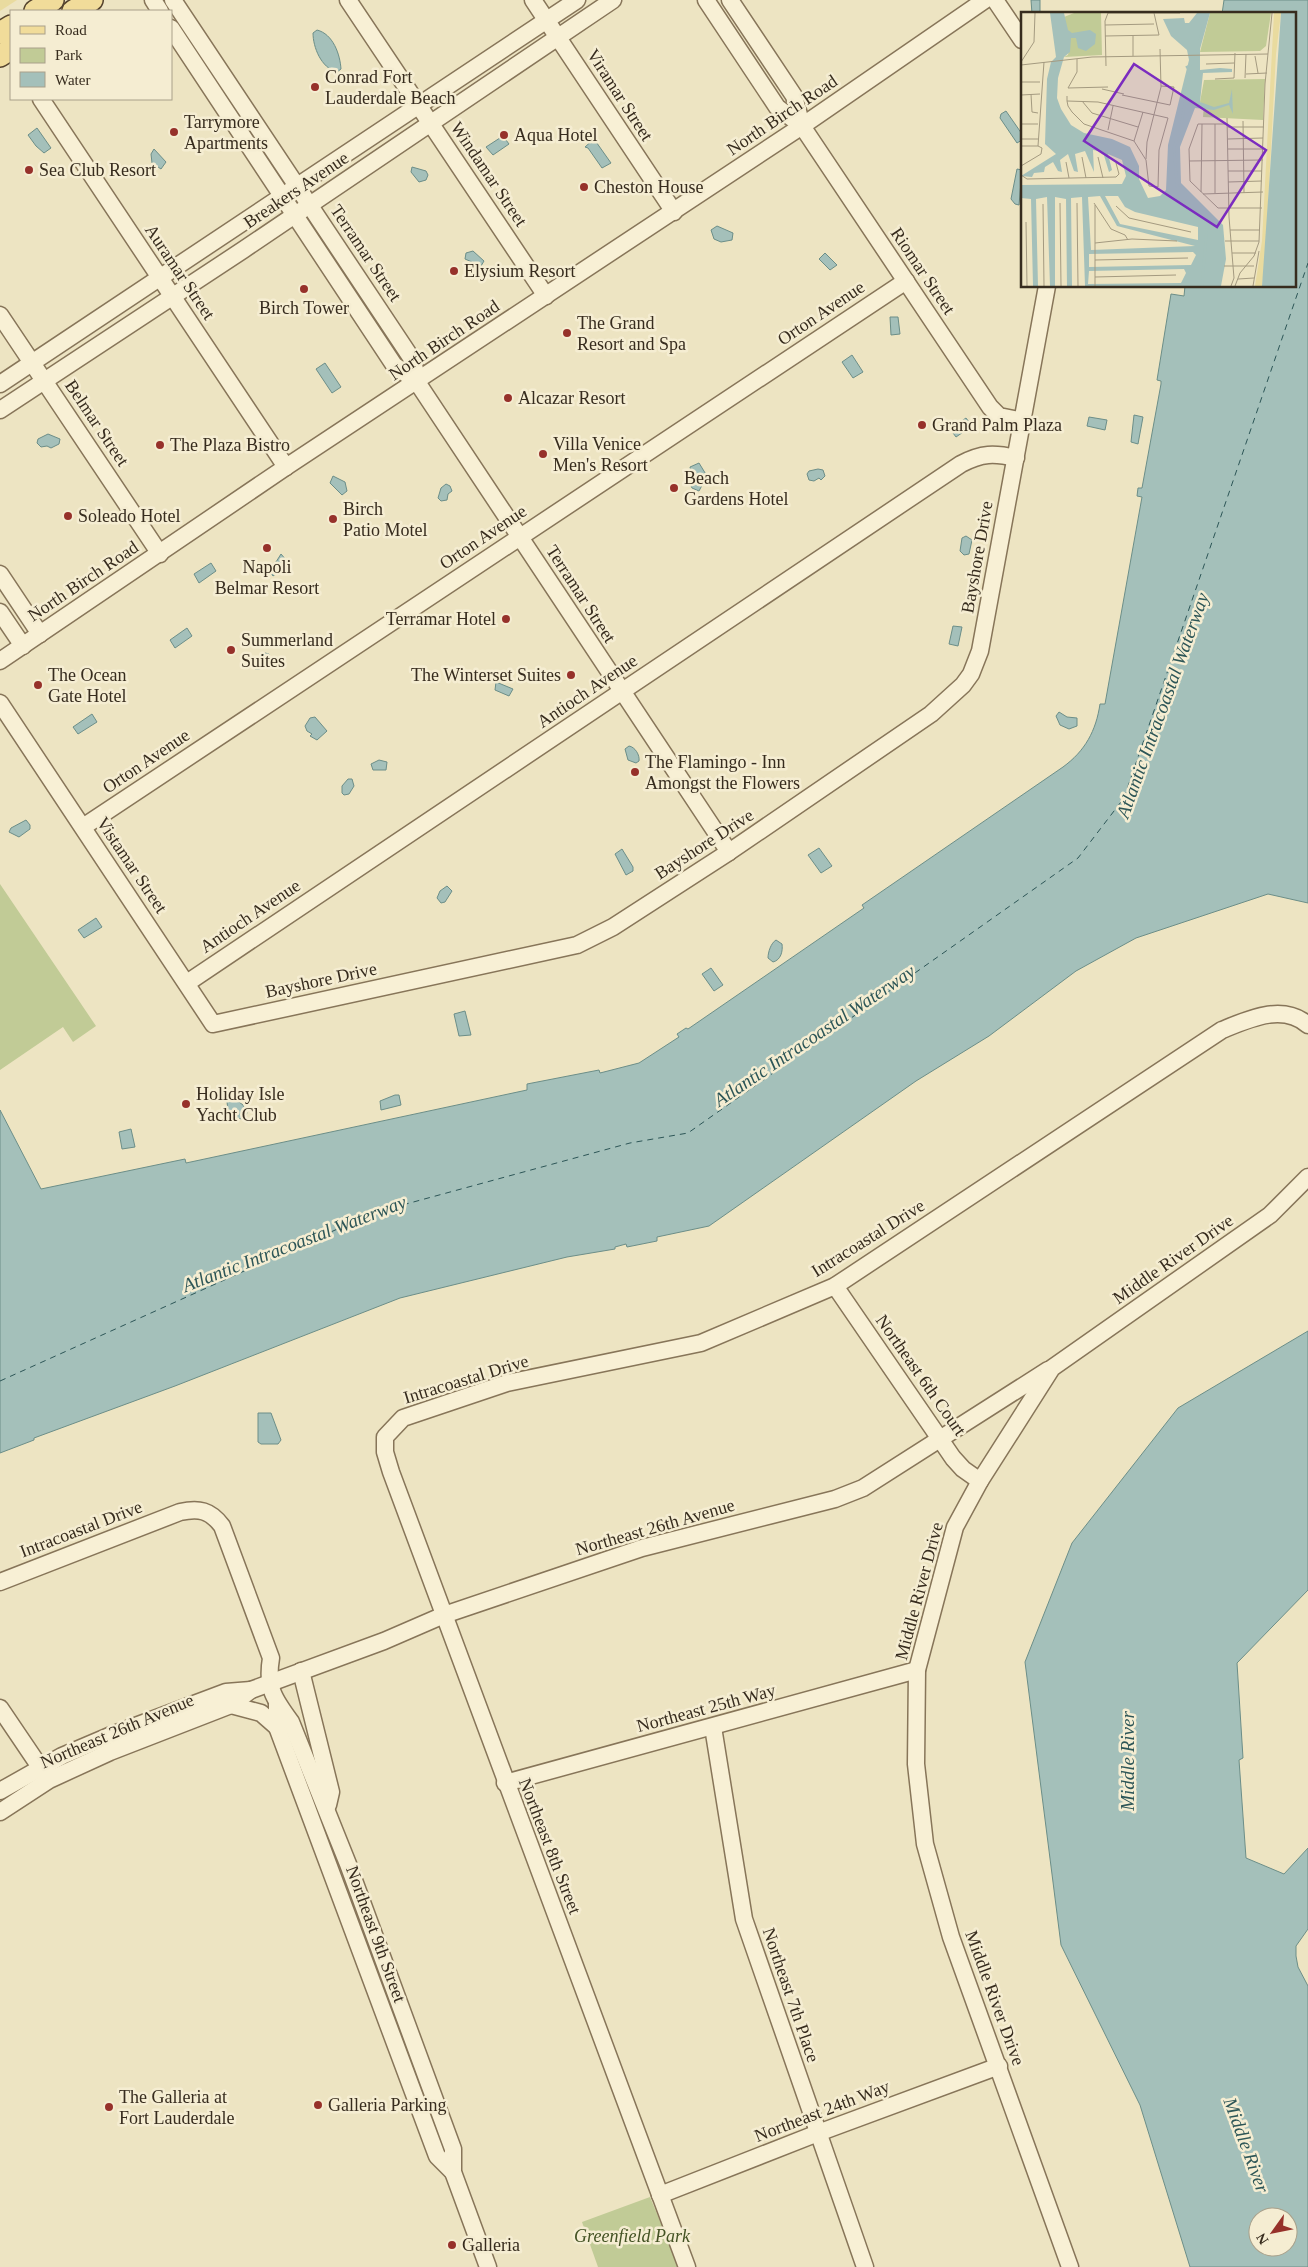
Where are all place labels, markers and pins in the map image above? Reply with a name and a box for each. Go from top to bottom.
place label: Conrad Fort Lauderdale Beach [325,67,455,108]
marker: Conrad Fort Lauderdale Beach [309,81,321,93]
place label: Tarrymore Apartments [184,112,268,153]
place label: Aqua Hotel [514,125,597,145]
marker: Tarrymore Apartments [168,126,180,138]
marker: Aqua Hotel [498,129,510,141]
place label: Sea Club Resort [39,160,156,180]
marker: Sea Club Resort [23,164,35,176]
place label: Cheston House [594,177,704,197]
marker: Cheston House [578,181,590,193]
place label: Elysium Resort [464,261,576,281]
marker: Elysium Resort [448,265,460,277]
marker: Birch Tower [298,283,310,295]
place label: Birch Tower [259,298,349,318]
place label: The Grand Resort and Spa [577,313,686,354]
marker: The Grand Resort and Spa [561,327,573,339]
place label: Alcazar Resort [518,388,625,408]
marker: Alcazar Resort [502,392,514,404]
place label: Grand Palm Plaza [932,415,1062,435]
marker: Grand Palm Plaza [916,419,928,431]
place label: Villa Venice Men's Resort [553,434,648,475]
place label: The Plaza Bistro [170,435,290,455]
marker: The Plaza Bistro [154,439,166,451]
marker: Villa Venice Men's Resort [537,448,549,460]
place label: Beach Gardens Hotel [684,468,788,509]
marker: Beach Gardens Hotel [668,482,680,494]
place label: Birch Patio Motel [343,499,428,540]
place label: Soleado Hotel [78,506,180,526]
marker: Soleado Hotel [62,510,74,522]
marker: Birch Patio Motel [327,513,339,525]
marker: Napoli Belmar Resort [261,542,273,554]
place label: Napoli Belmar Resort [215,557,319,598]
place label: Terramar Hotel [386,609,496,629]
marker: Terramar Hotel [500,613,512,625]
place label: Summerland Suites [241,630,333,671]
marker: Summerland Suites [225,644,237,656]
place label: The Ocean Gate Hotel [48,665,126,706]
place label: The Winterset Suites [411,665,561,685]
marker: The Winterset Suites [565,669,577,681]
marker: The Ocean Gate Hotel [32,679,44,691]
place label: The Flamingo - Inn Amongst the Flowers [645,752,800,793]
marker: The Flamingo - Inn Amongst the Flowers [629,766,641,778]
place label: Holiday Isle Yacht Club [196,1084,284,1125]
marker: Holiday Isle Yacht Club [180,1098,192,1110]
place label: The Galleria at Fort Lauderdale [119,2087,234,2128]
place label: Galleria Parking [328,2095,446,2115]
marker: Galleria Parking [312,2099,324,2111]
marker: The Galleria at Fort Lauderdale [103,2101,115,2113]
place label: Galleria [462,2235,520,2255]
marker: Galleria [446,2239,458,2251]

